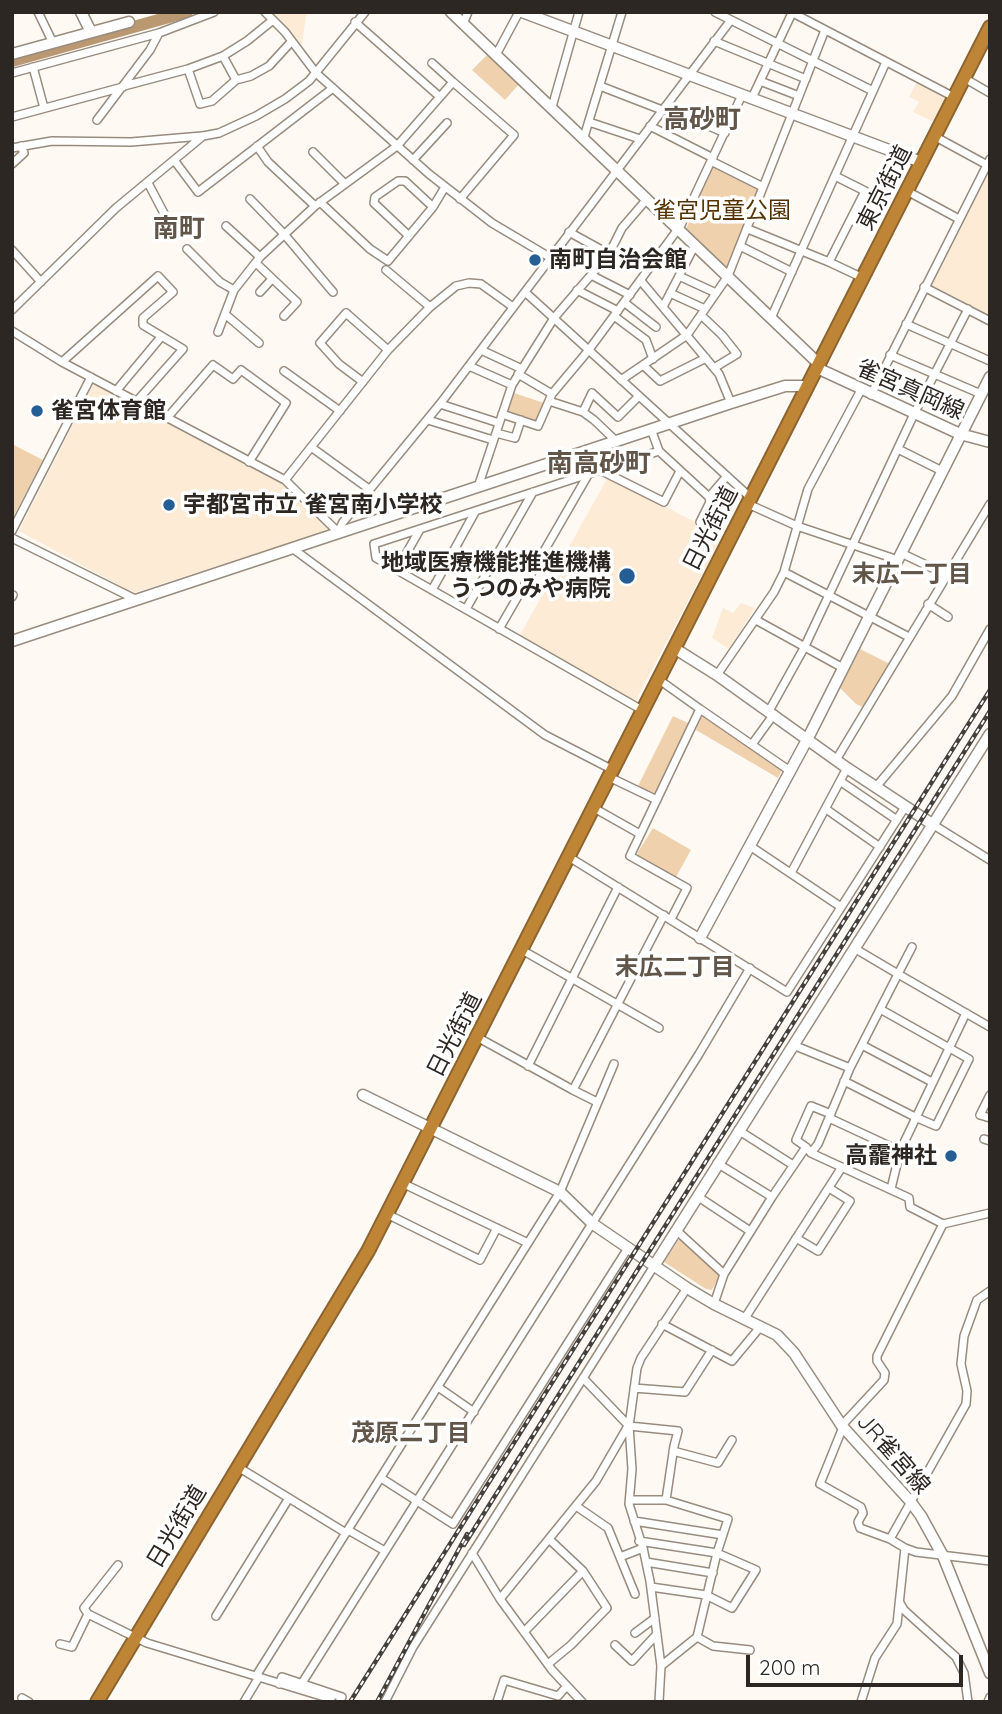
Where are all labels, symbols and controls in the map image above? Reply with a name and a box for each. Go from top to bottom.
district label: 高砂町 [663,104,741,136]
street label: 東京街道 [852,141,918,235]
park label: 雀宮児童公園 [653,197,791,225]
district label: 南町 [153,213,205,245]
place label: 南町自治会館 [549,246,687,274]
marker: 南町自治会館 [527,252,543,268]
street label: 雀宮真岡線 [852,354,968,426]
place label: 雀宮体育館 [51,397,166,425]
marker: 雀宮体育館 [29,403,45,419]
district label: 南高砂町 [547,448,651,480]
street label: 日光街道 [678,482,744,576]
place label: 宇都宮市立 雀宮南小学校 [183,491,442,519]
marker: 宇都宮市立 雀宮南小学校 [161,497,177,513]
place label: 地域医療機能推進機構 うつのみや病院 [381,549,611,603]
district label: 末広一丁目 [852,561,972,589]
marker: 地域医療機能推進機構 うつのみや病院 [617,566,637,586]
district label: 末広二丁目 [615,954,735,982]
street label: 日光街道 [422,988,488,1082]
place label: 高靇神社 [845,1142,937,1170]
marker: 高靇神社 [943,1148,959,1164]
street label: JR雀宮線 [851,1408,935,1500]
district label: 茂原二丁目 [351,1420,471,1448]
street label: 日光街道 [141,1480,213,1574]
scale bar [750,1640,967,1684]
text: 200 m [759,1654,821,1680]

